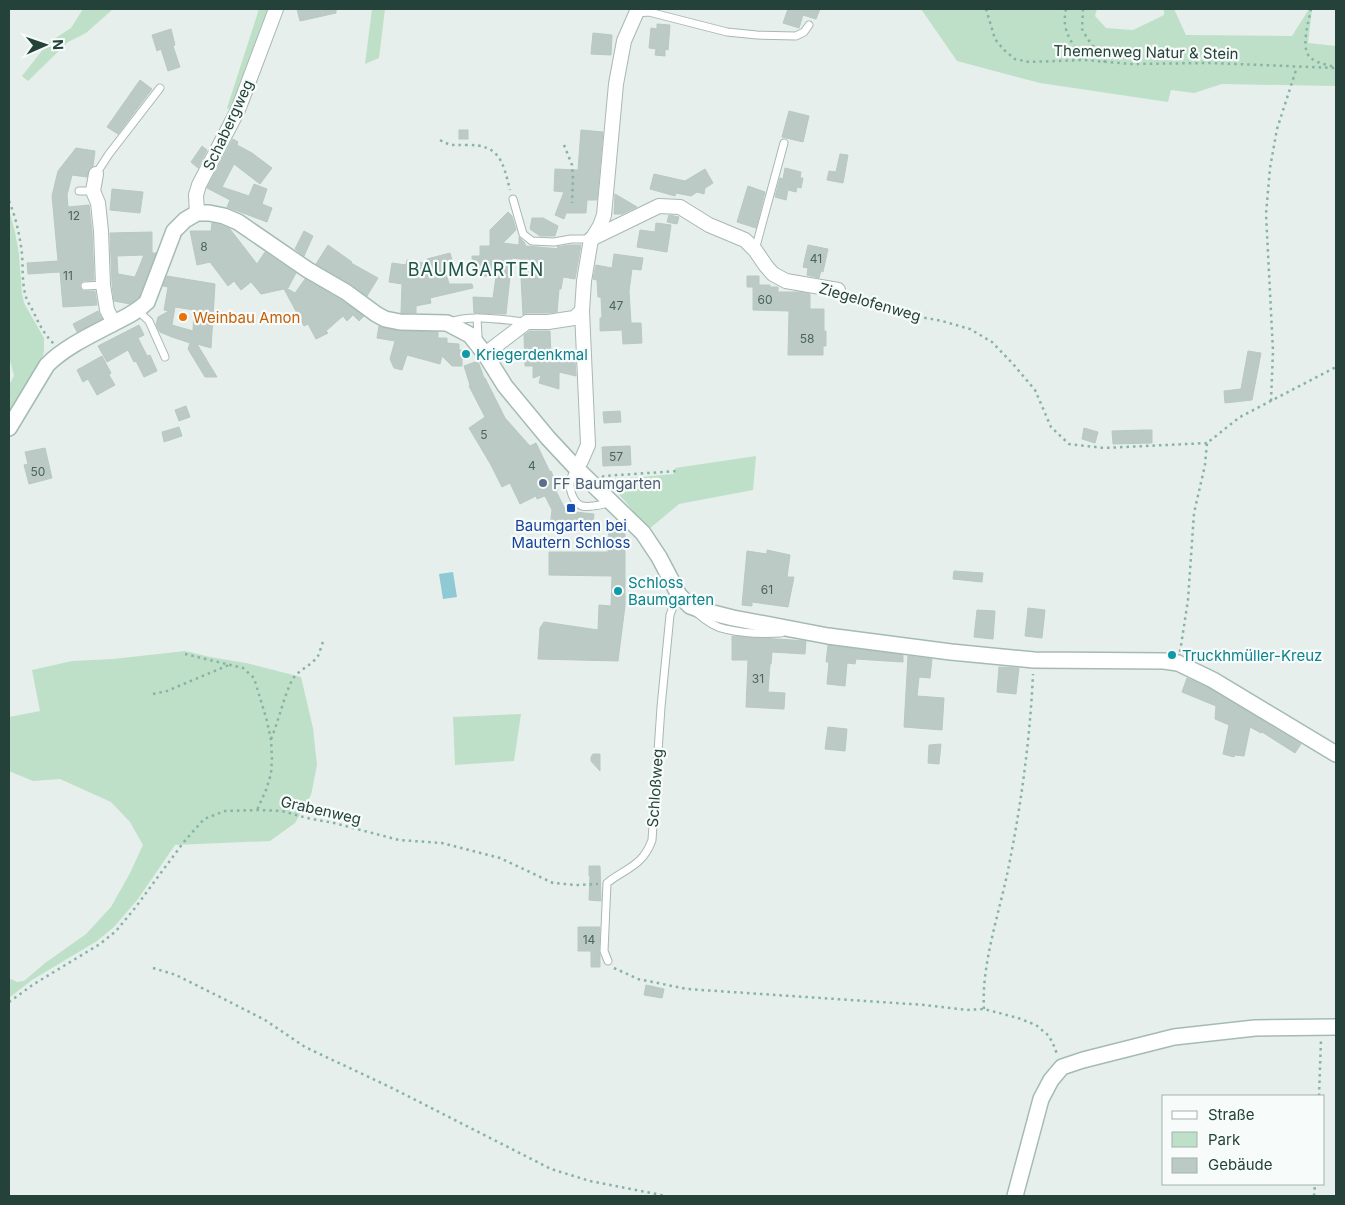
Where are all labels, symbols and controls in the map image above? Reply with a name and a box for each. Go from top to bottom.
north arrow [20,20,70,70]
text: N [50,39,67,50]
street label: Themenweg Natur & Stein [1053,41,1239,63]
street label: Schabergweg [199,77,257,173]
house number: 12 [68,208,80,223]
house number: 8 [200,239,208,254]
house number: 41 [810,251,822,266]
district label: BAUMGARTEN [408,259,544,280]
house number: 11 [63,268,73,283]
street label: Ziegelofenweg [817,278,923,326]
house number: 60 [757,292,773,307]
house number: 47 [609,298,623,313]
place label: Weinbau Amon [193,308,300,327]
marker: Weinbau Amon [177,311,189,323]
house number: 58 [800,331,814,346]
place label: Kriegerdenkmal [476,345,588,364]
marker: Kriegerdenkmal [460,348,472,360]
house number: 5 [480,427,488,442]
house number: 57 [609,449,623,464]
house number: 4 [528,458,536,473]
house number: 50 [31,464,45,479]
place label: FF Baumgarten [553,474,661,493]
marker: FF Baumgarten [537,477,549,489]
marker: Baumgarten bei Mautern Schloss [565,502,577,514]
place label: Baumgarten bei Mautern Schloss [512,516,630,552]
place label: Schloss Baumgarten [628,573,714,609]
house number: 61 [761,582,773,597]
marker: Schloss Baumgarten [612,585,624,597]
place label: Truckhmüller-Kreuz [1182,646,1322,665]
marker: Truckhmüller-Kreuz [1166,649,1178,661]
house number: 31 [752,671,764,686]
street label: Schloßweg [643,748,667,828]
street label: Grabenweg [279,792,363,828]
house number: 14 [583,932,596,947]
legend [1162,1095,1325,1185]
text: Straße [1208,1105,1255,1124]
text: Park [1208,1130,1241,1149]
text: Gebäude [1208,1155,1273,1174]

